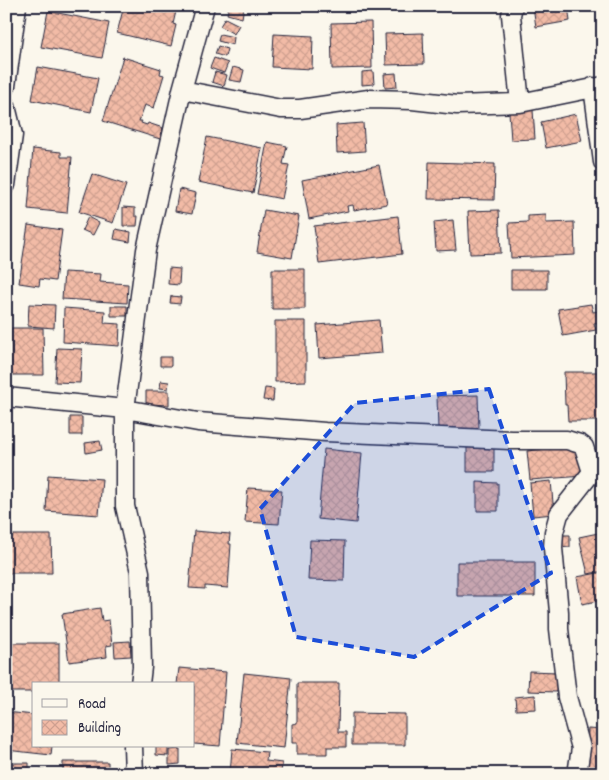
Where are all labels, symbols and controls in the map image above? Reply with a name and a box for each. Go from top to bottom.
legend [32,682,195,748]
text: Road [78,694,106,716]
text: Building [78,718,121,740]

